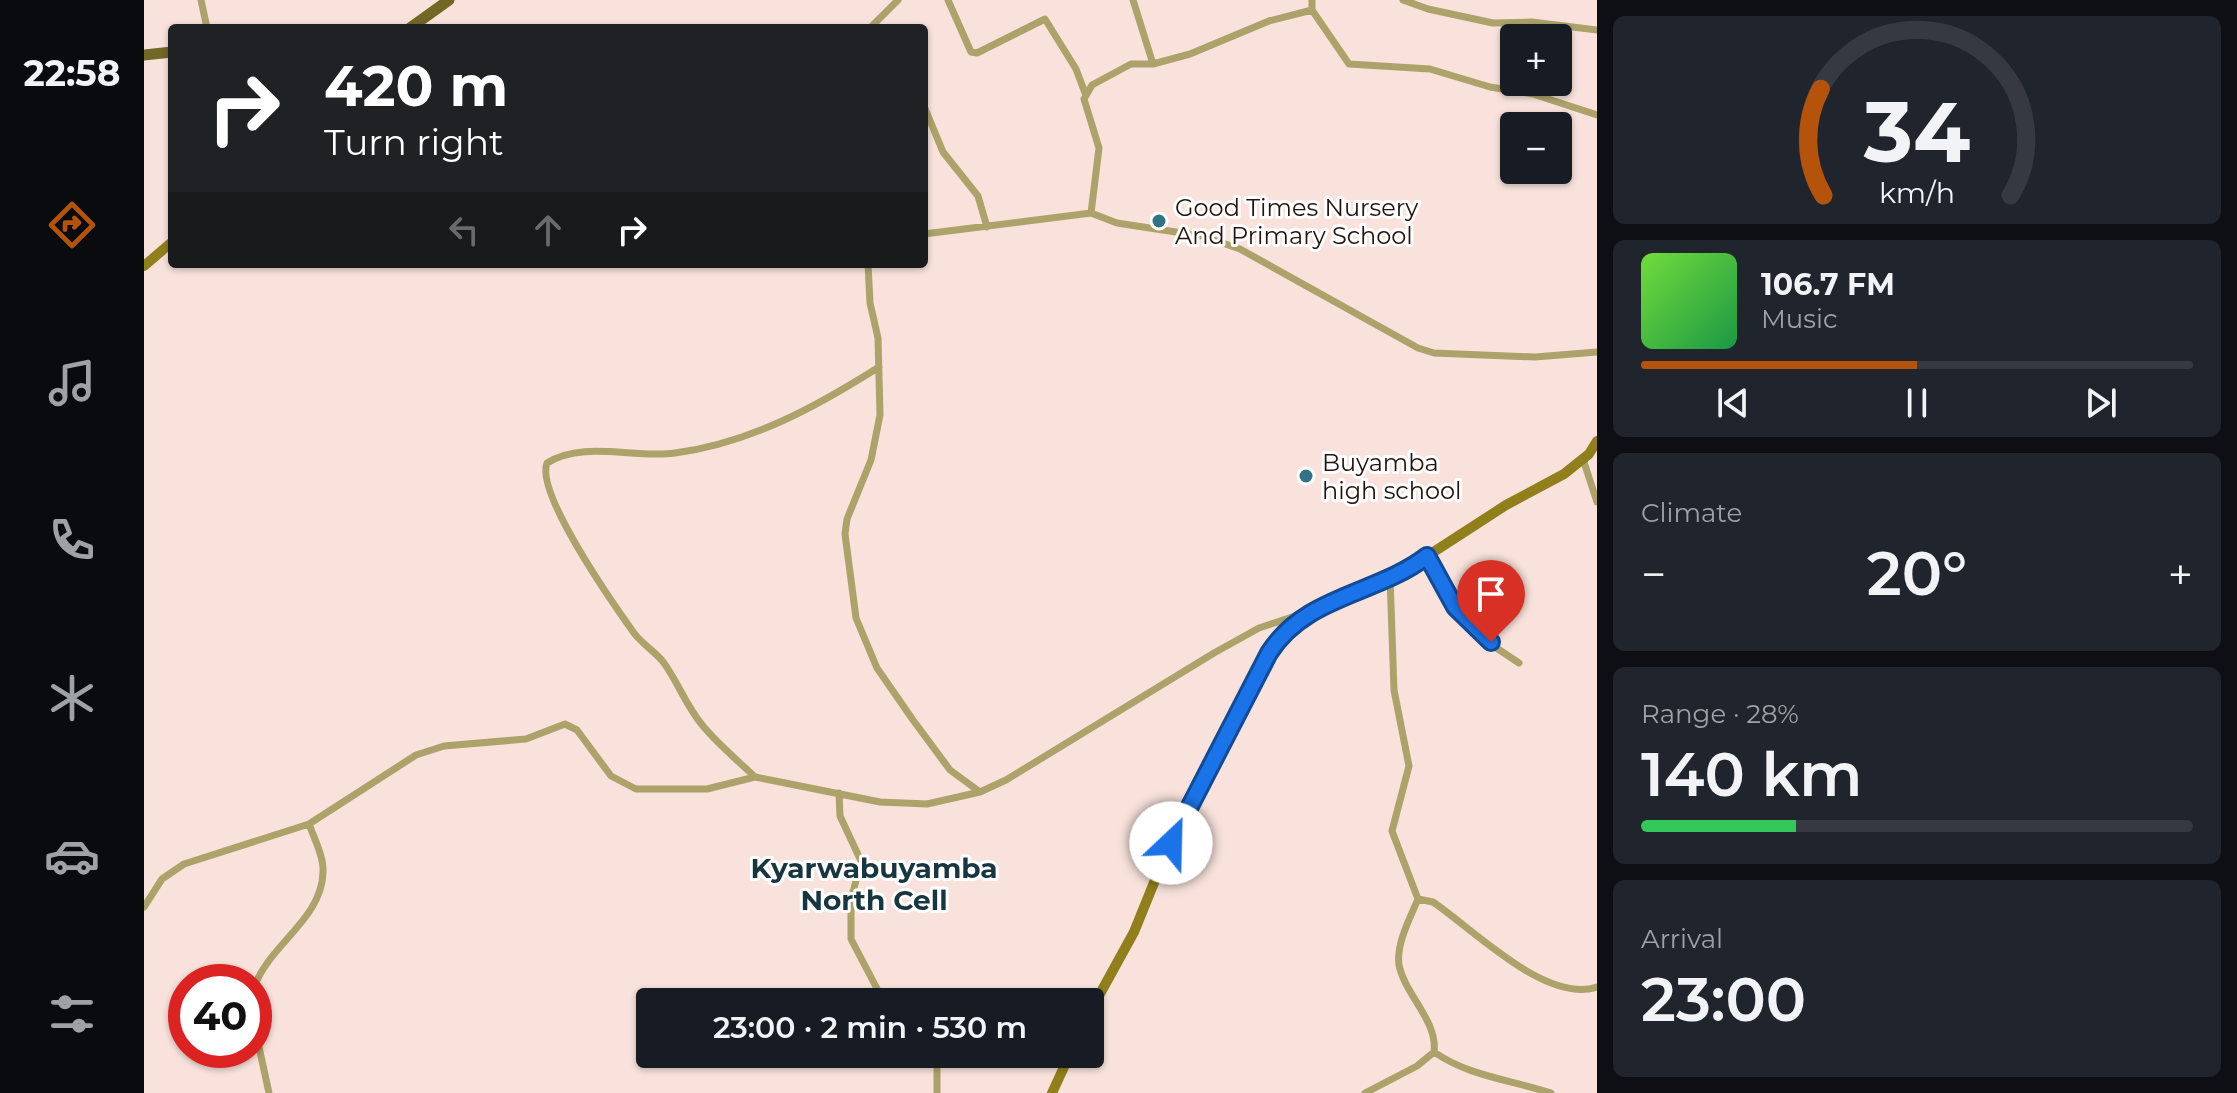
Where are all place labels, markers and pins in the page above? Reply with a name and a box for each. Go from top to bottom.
place label: Good Times Nursery And Primary School [1175,193,1418,250]
marker: Good Times Nursery And Primary School [1150,212,1168,230]
place label: Buyamba high school [1322,448,1461,505]
marker: Buyamba high school [1297,467,1315,485]
pin [1457,560,1525,642]

